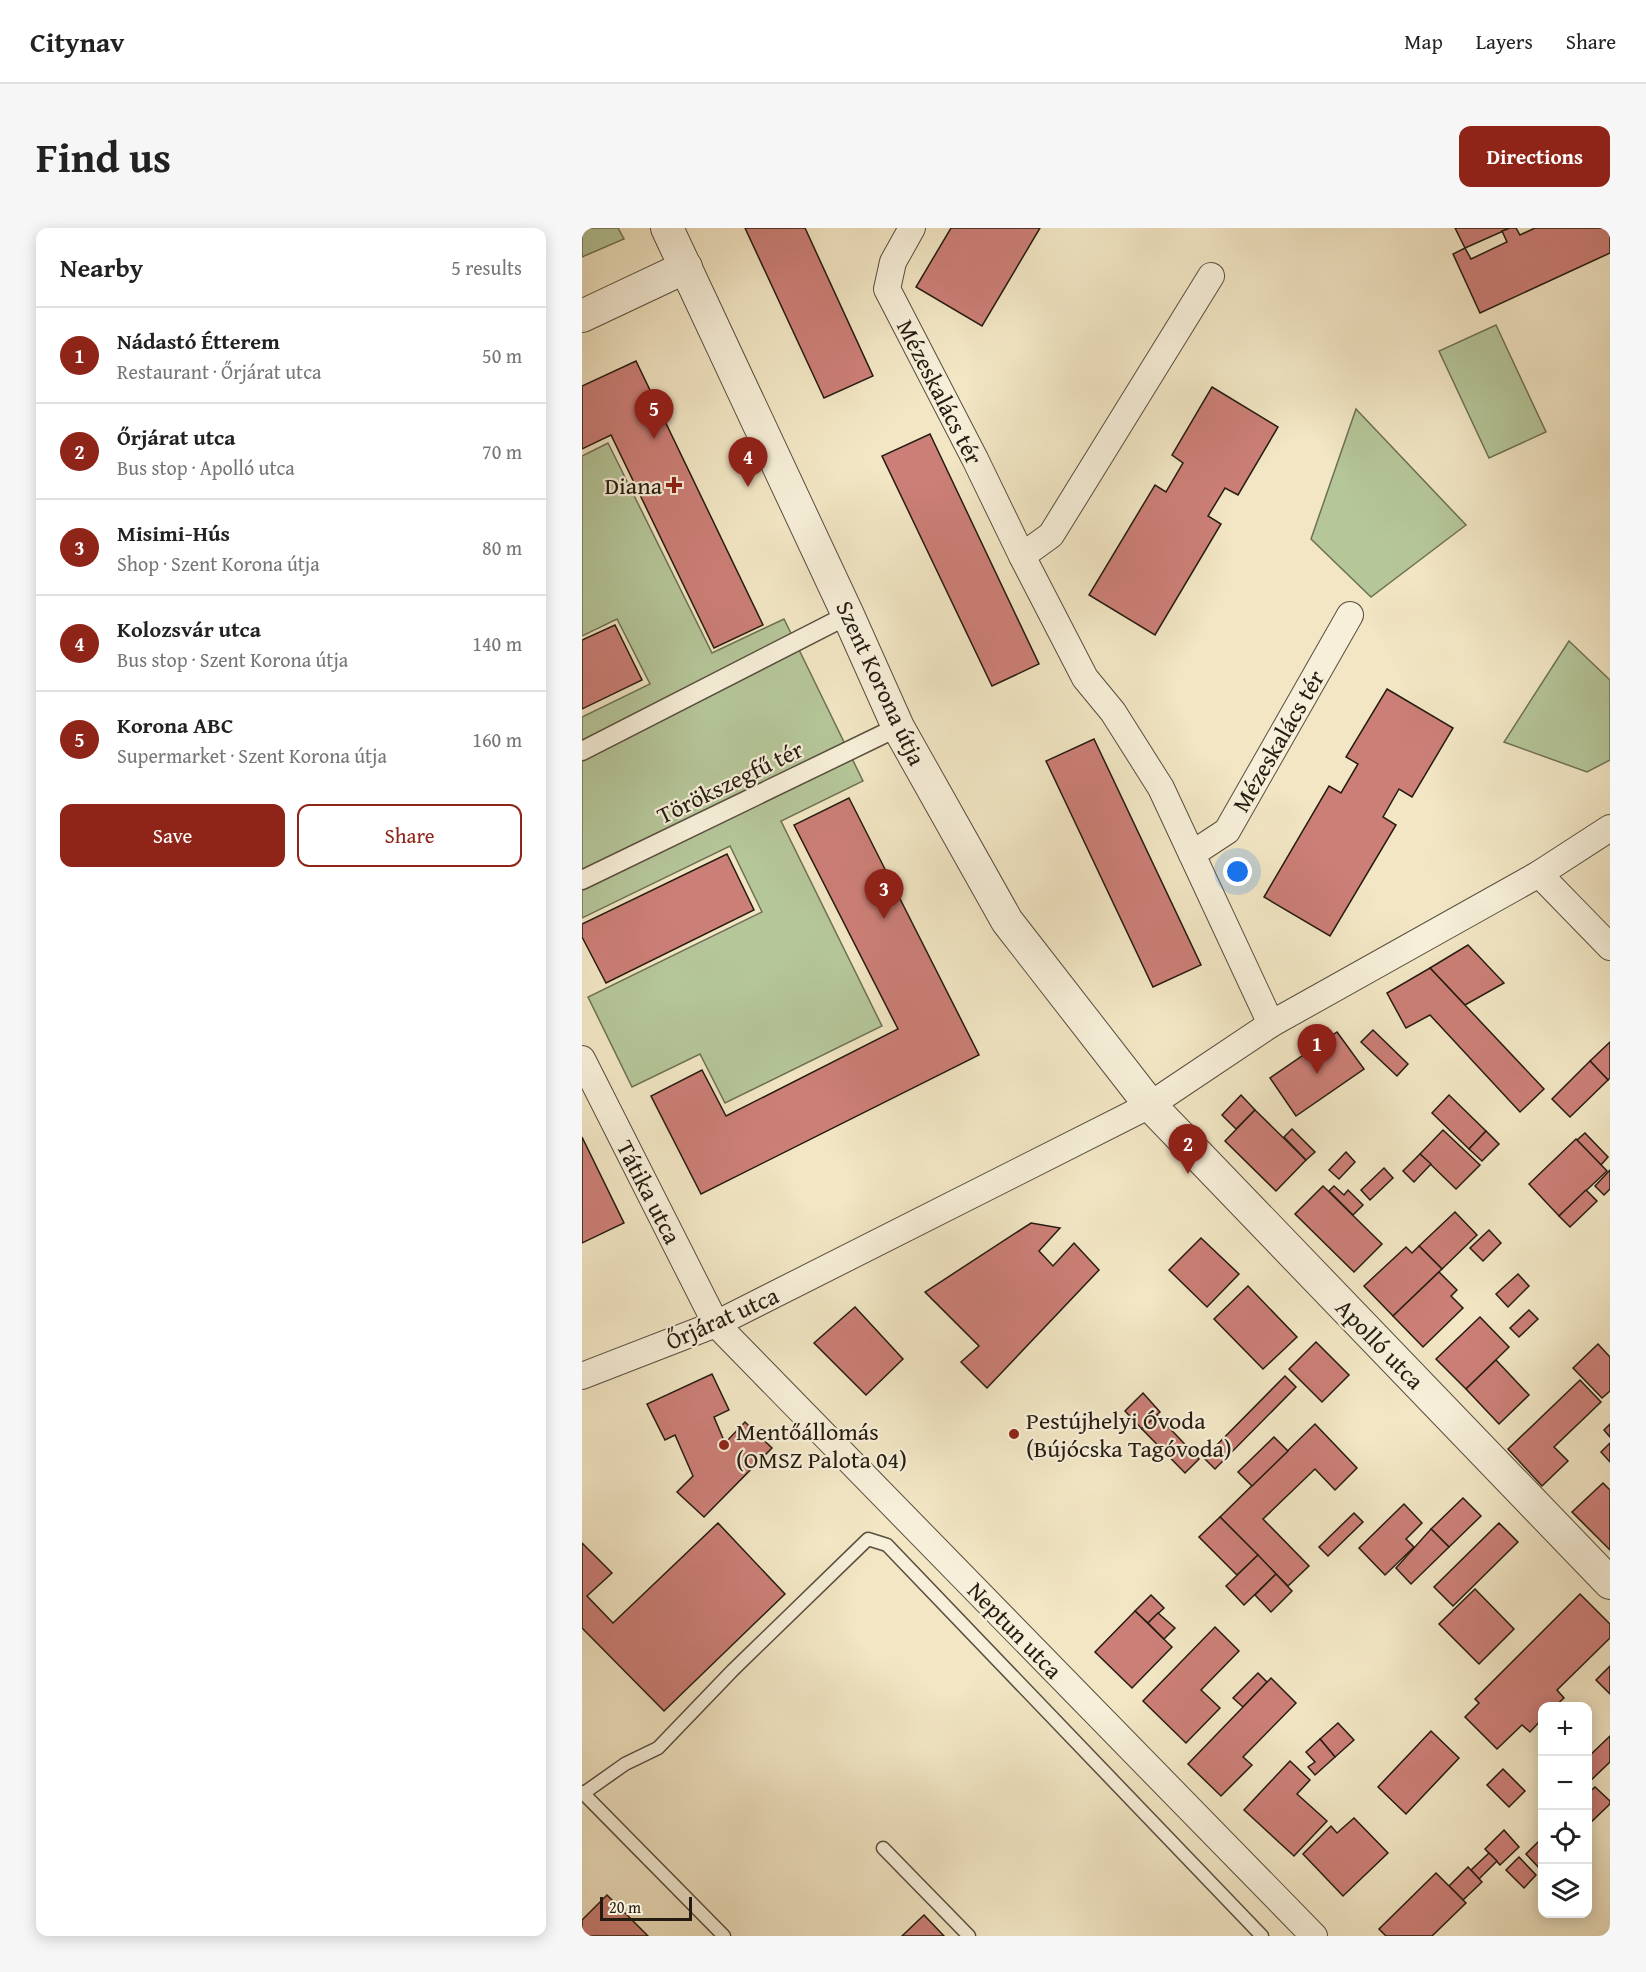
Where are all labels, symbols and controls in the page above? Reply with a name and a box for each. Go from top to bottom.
text: Citynav [30,21,124,62]
text: Map [1404,26,1443,57]
text: Layers [1476,26,1533,57]
text: Share [1566,26,1616,57]
text: Find us [36,126,171,187]
button: Directions [1459,126,1610,187]
text: Nearby [60,248,143,287]
text: 5 results [451,253,522,282]
street label: Mézeskalács tér [888,313,992,471]
text: Nádastó Étterem [117,325,280,357]
text: 1 [74,341,85,370]
text: 50 m [482,341,522,370]
text: Restaurant · Őrjárat utca [117,357,321,386]
pin: 5 [634,390,674,439]
text: Őrjárat utca [117,421,236,453]
text: 2 [74,437,85,466]
text: 70 m [482,437,522,466]
pin: 4 [728,438,768,487]
text: Bus stop · Apolló utca [117,453,295,482]
place label: Diana [605,468,663,503]
marker: Diana [667,478,681,492]
text: Misimi-Hús [117,517,230,549]
text: 3 [74,533,85,562]
text: 80 m [482,533,522,562]
text: Shop · Szent Korona útja [117,549,320,578]
street label: Szent Korona útja [827,595,935,772]
text: Kolozsvár utca [117,613,261,645]
text: 4 [74,629,85,658]
text: 140 m [472,629,522,658]
text: Bus stop · Szent Korona útja [117,645,348,674]
street label: Mézeskalács tér [1223,663,1333,819]
text: Korona ABC [117,709,233,741]
text: 5 [74,725,85,754]
text: 160 m [472,725,522,754]
street label: Törökszegfű tér [651,731,809,833]
text: Supermarket · Szent Korona útja [117,741,387,770]
button: Save [60,804,285,867]
button: Share [297,804,522,867]
your location [1223,857,1252,886]
pin: 3 [864,870,904,919]
pin: 1 [1298,1024,1336,1074]
pin: 2 [1168,1124,1208,1174]
street label: Tátika utca [608,1134,690,1251]
street label: Őrjárat utca [660,1277,785,1358]
street label: Apolló utca [1328,1291,1433,1398]
place label: Pestújhelyi Óvoda (Bújócska Tagóvoda) [1026,1403,1232,1466]
place label: Mentőállomás (OMSZ Palota 04) [736,1414,907,1477]
marker: Pestújhelyi Óvoda (Bújócska Tagóvoda) [1007,1427,1021,1441]
marker: Mentőállomás (OMSZ Palota 04) [717,1438,731,1452]
street label: Neptun utca [959,1573,1071,1687]
map controls [1538,1702,1592,1918]
button: + [1538,1702,1592,1756]
button: − [1538,1756,1592,1810]
button: locate [1538,1810,1592,1864]
button: layers [1538,1864,1592,1918]
scale bar [600,1894,692,1922]
text: 20 m [609,1895,641,1919]

